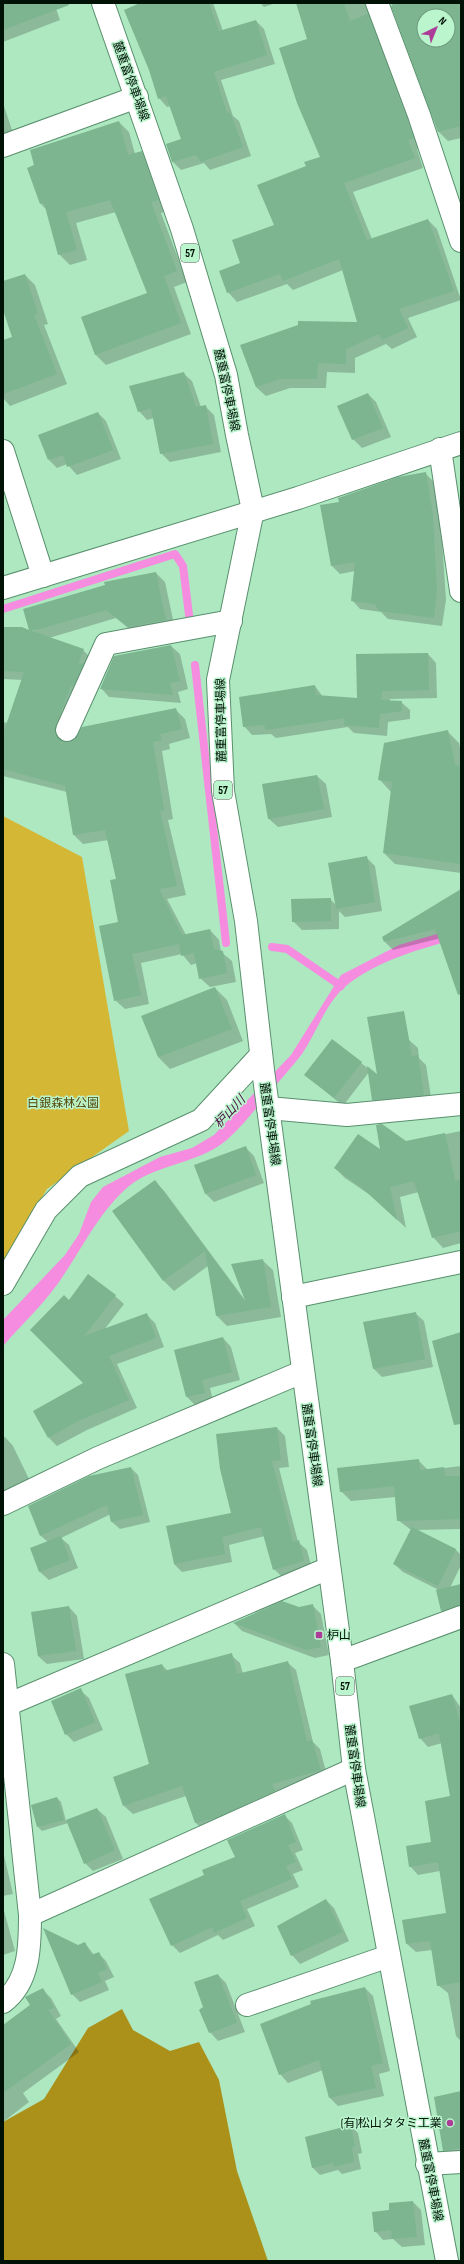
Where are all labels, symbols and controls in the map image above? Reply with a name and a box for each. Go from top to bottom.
north arrow [416,8,456,48]
text: N [436,14,449,28]
street label: 麓重富停車場線 [109,39,152,123]
road number: 57 [181,244,199,262]
street label: 麓重富停車場線 [210,347,243,433]
street label: 麓重富停車場線 [213,678,230,762]
road number: 57 [214,781,232,799]
street label: 麓重富停車場線 [256,1081,283,1167]
water label: 枦山川 [211,1091,250,1131]
park label: 白銀森林公園 [27,1096,99,1111]
street label: 麓重富停車場線 [298,1402,325,1488]
place label: 枦山 [327,1628,351,1643]
marker: 枦山 [314,1630,324,1640]
road number: 57 [336,1677,354,1695]
street label: 麓重富停車場線 [341,1723,368,1809]
place label: (有)松山タタミ工業 [341,2116,442,2131]
marker: (有)松山タタミ工業 [445,2118,455,2128]
street label: 麓重富停車場線 [415,2137,446,2223]

